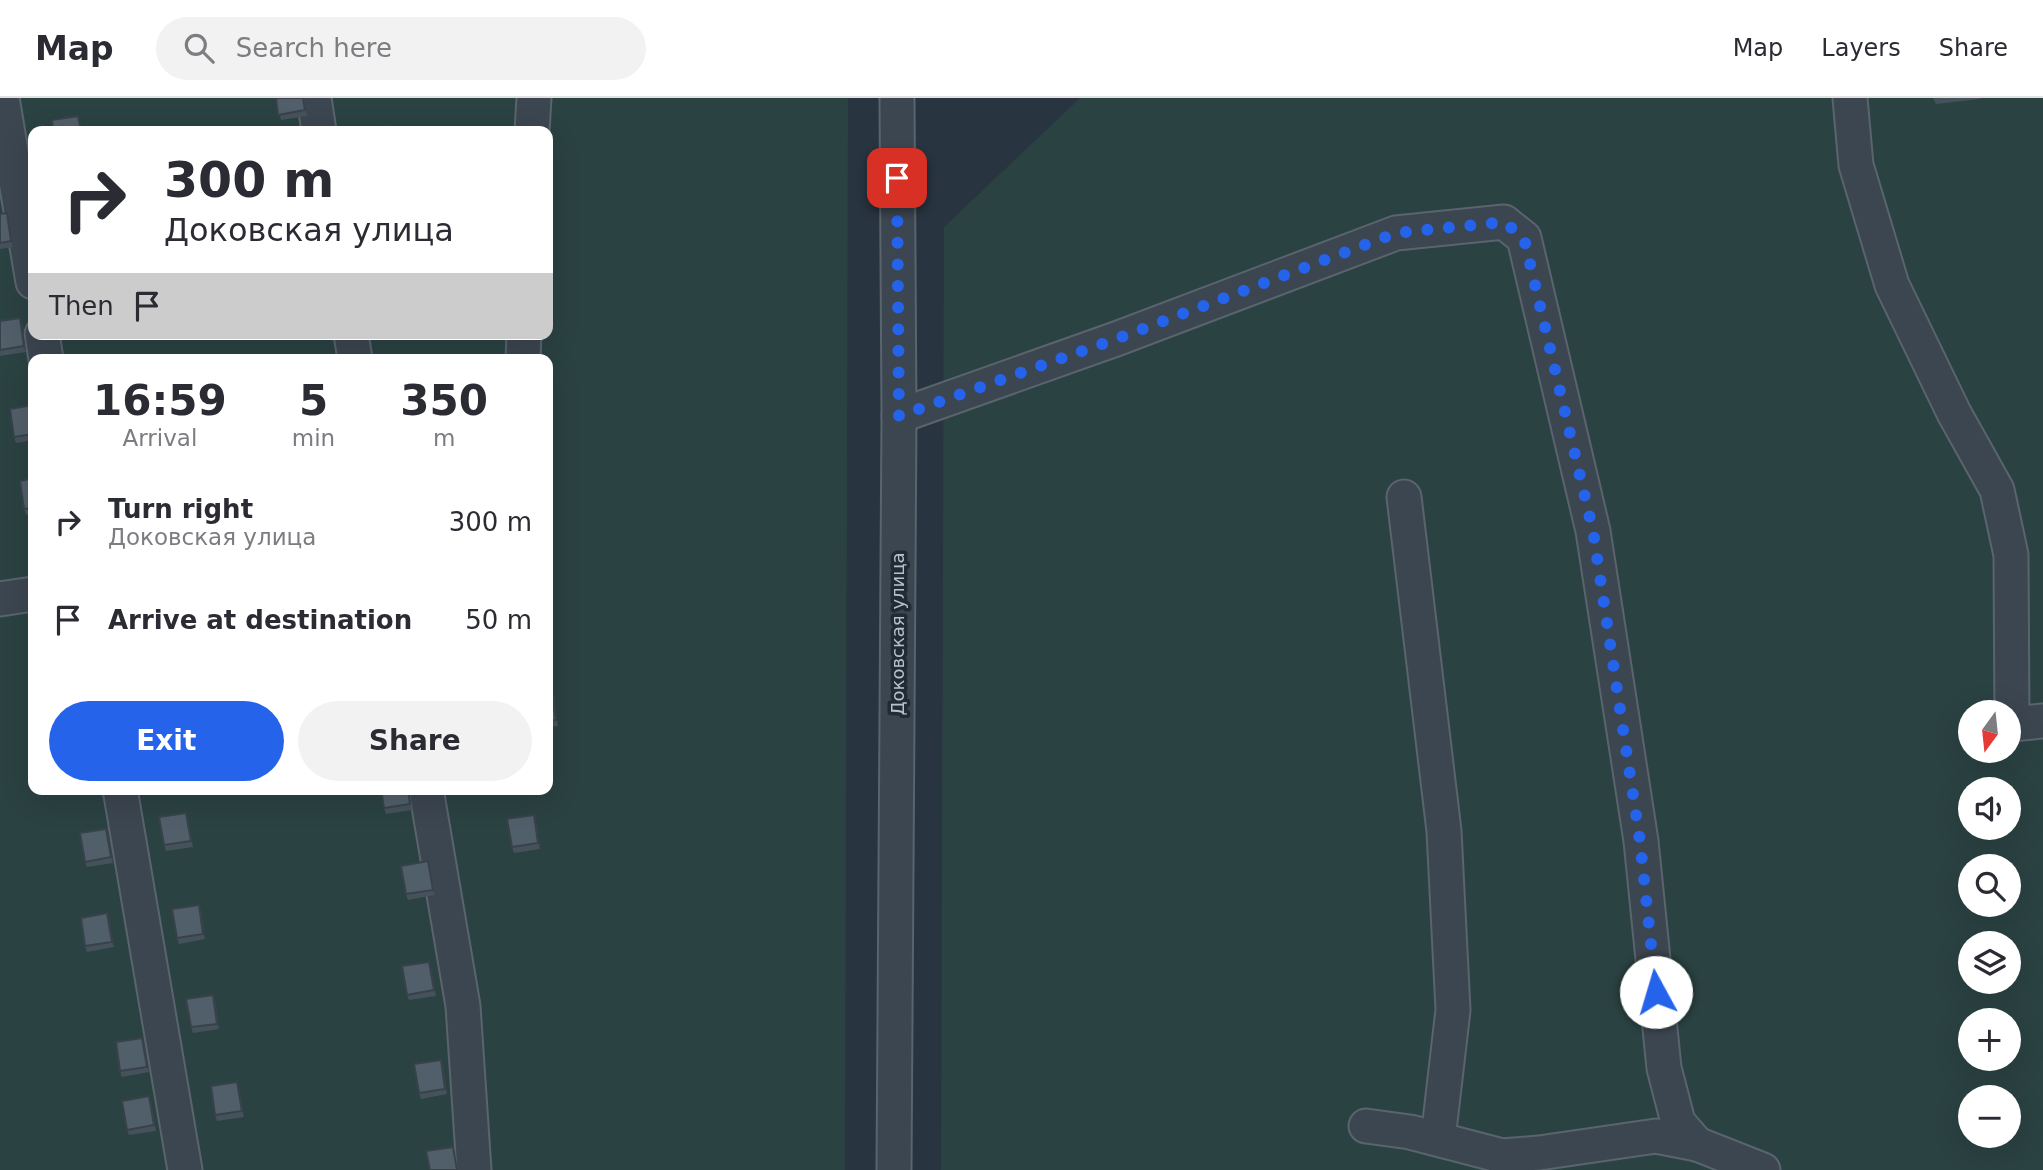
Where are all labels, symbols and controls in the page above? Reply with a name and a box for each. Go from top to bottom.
search box [156,17,646,80]
text: Map [35,29,114,68]
icon: search [180,29,218,67]
text: Search here [236,33,392,63]
text: Map [1733,34,1783,62]
text: Layers [1821,34,1901,62]
text: Share [1939,34,2008,62]
pin [867,148,927,208]
text: 300 m [164,152,334,209]
icon: right [49,154,140,245]
icon: arrive [878,159,916,197]
text: Доковская улица [164,211,454,249]
icon: arrive [128,287,166,325]
text: Then [49,291,114,321]
text: 16:59 [93,376,227,425]
text: 5 [299,376,328,425]
text: 350 [400,376,488,425]
text: Arrival [123,425,197,451]
text: min [292,425,335,451]
text: m [433,425,455,451]
text: Turn right [108,494,253,524]
icon: right [49,503,87,541]
text: 300 m [449,507,532,537]
text: Доковская улица [108,524,316,550]
street label: Доковская улица [887,552,908,716]
icon: arrive [49,601,87,639]
text: Arrive at destination [108,605,412,635]
text: 50 m [465,605,532,635]
north arrow [1958,700,2021,763]
map controls [1958,700,2021,1148]
button: Exit [49,701,284,781]
button: Share [298,701,532,781]
button: sound [1958,777,2021,840]
button: search [1958,854,2021,917]
button: layers [1958,931,2021,994]
position arrow [1619,955,1693,1029]
button: + [1958,1008,2021,1071]
button: − [1958,1085,2021,1148]

